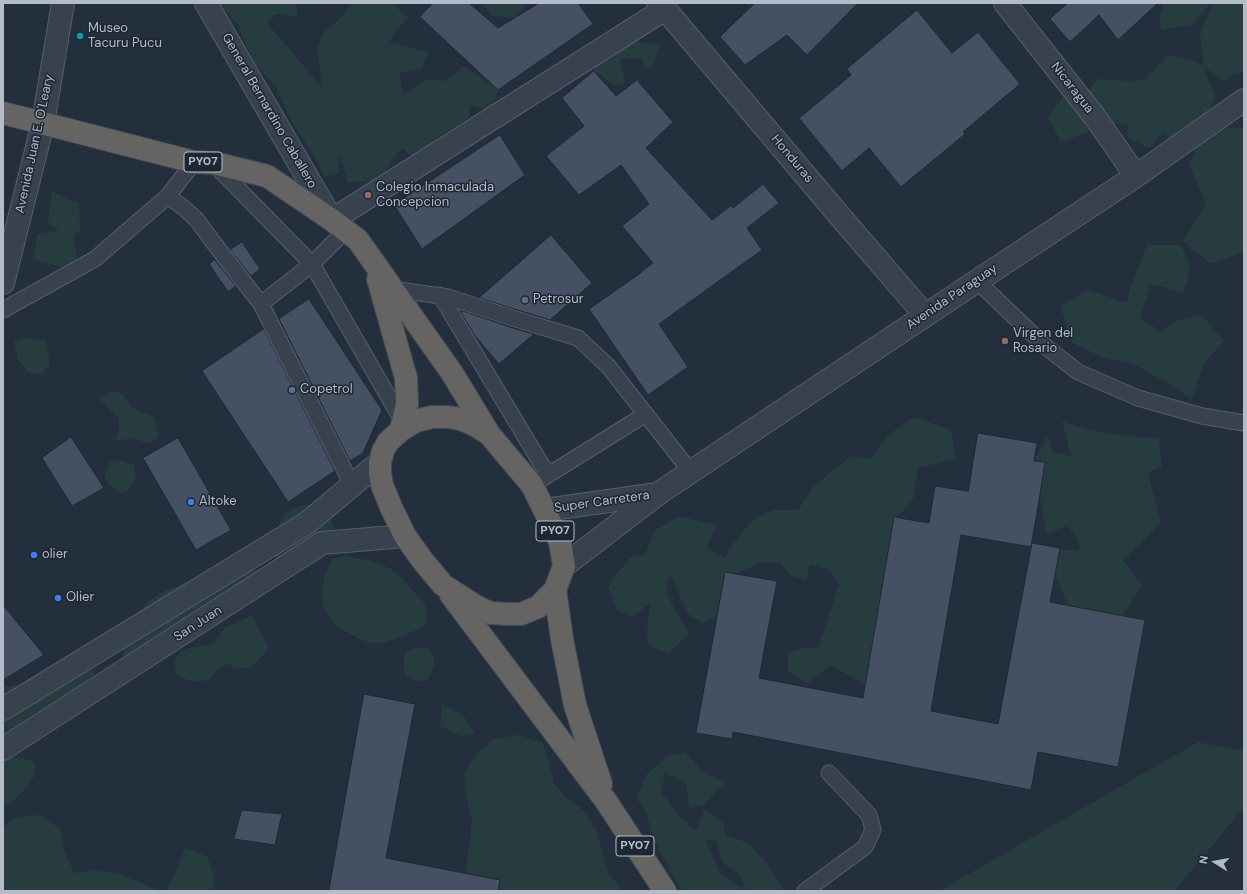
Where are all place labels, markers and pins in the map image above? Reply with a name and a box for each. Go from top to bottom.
place label: Museo Tacuru Pucu [88,21,162,52]
marker: Museo Tacuru Pucu [75,31,85,41]
place label: Colegio Inmaculada Concepcion [376,180,494,211]
marker: Colegio Inmaculada Concepcion [363,190,373,200]
place label: Petrosur [533,292,583,308]
marker: Petrosur [520,295,530,305]
place label: Virgen del Rosario [1013,326,1073,357]
marker: Virgen del Rosario [1000,336,1010,346]
place label: Copetrol [300,382,353,398]
marker: Copetrol [287,385,297,395]
place label: Altoke [199,494,237,510]
marker: Altoke [186,497,196,507]
place label: olier [42,547,68,563]
marker: olier [29,550,39,560]
place label: Olier [66,590,94,606]
marker: Olier [53,593,63,603]

